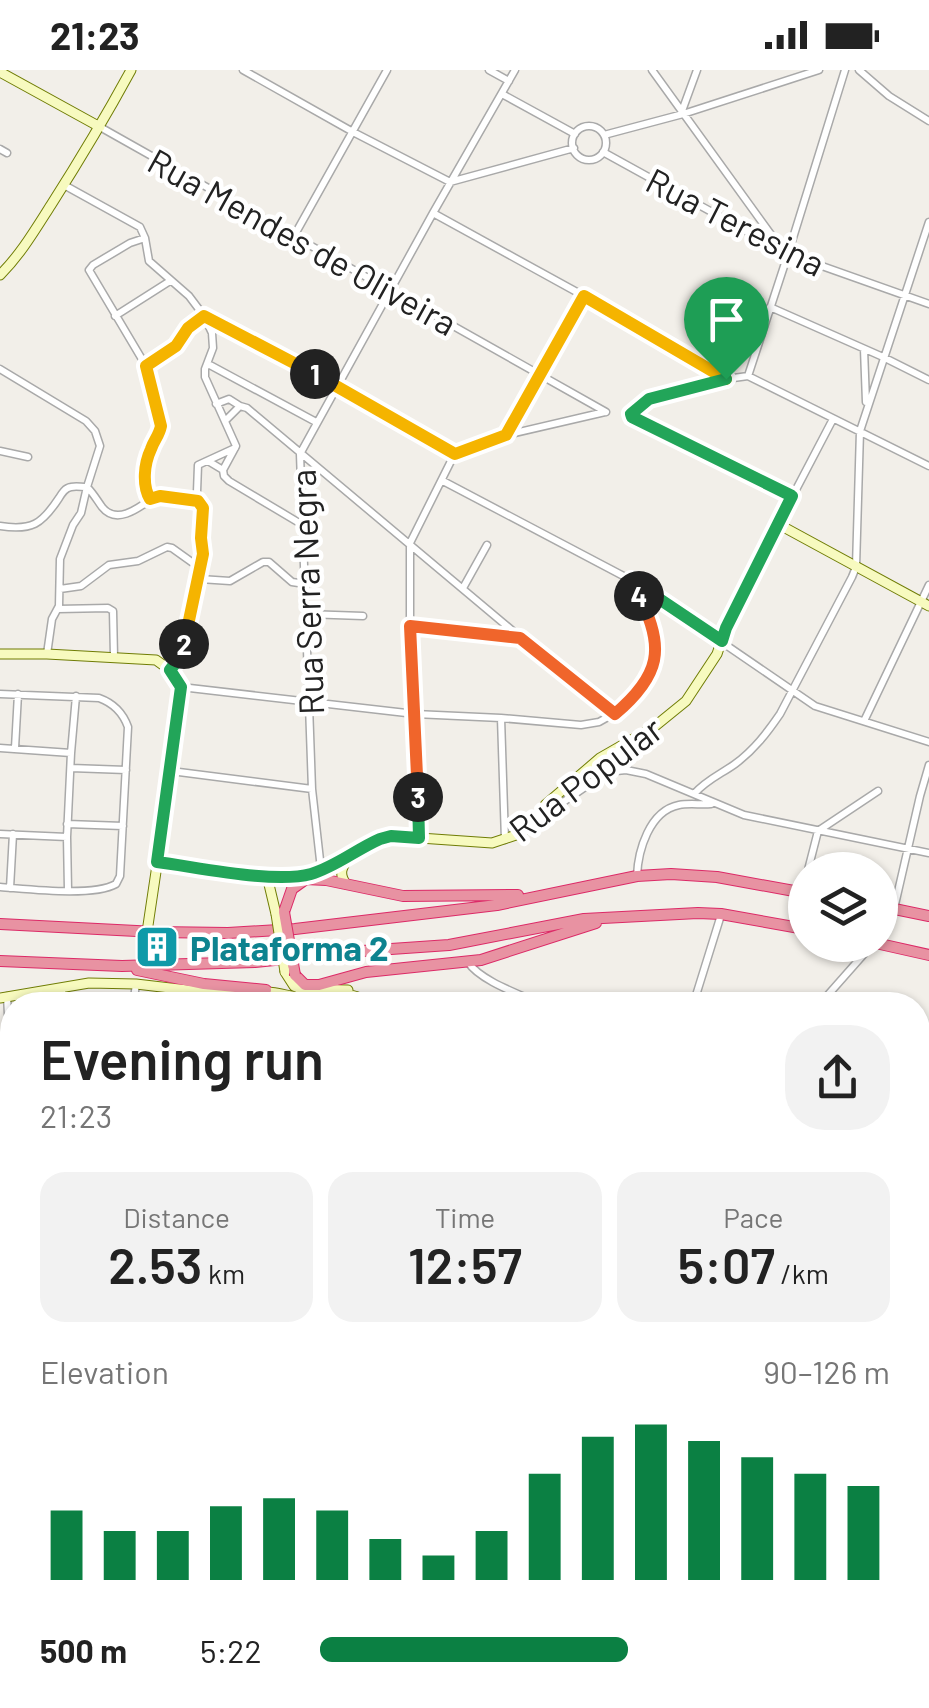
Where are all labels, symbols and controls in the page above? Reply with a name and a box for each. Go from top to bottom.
text: 21:23 [50,12,140,58]
street label: Rua Mendes de Oliveira [141,139,465,343]
street label: Rua Teresina [640,158,832,284]
pin [684,277,769,380]
icon: arrive [699,292,754,347]
pin: 1 [290,349,340,399]
text: 1 [310,357,320,391]
street label: Rua Serra Negra [281,468,331,716]
pin: 4 [614,571,664,621]
text: 4 [631,579,647,613]
pin: 2 [159,619,209,669]
text: 2 [176,627,192,661]
street label: Rua Popular [500,707,670,849]
pin: 3 [393,772,443,822]
text: 3 [410,780,426,814]
map controls [788,852,898,962]
button: layers [788,852,898,962]
building icon: Plataforma 2 [134,924,180,970]
place label: Plataforma 2 [190,926,389,968]
text: Evening run [40,1025,324,1091]
button: share [785,1025,890,1130]
text: 21:23 [40,1096,112,1134]
text: Distance [123,1200,230,1234]
text: Time [435,1200,495,1234]
text: Pace [723,1200,783,1234]
text: 2.53 [108,1234,202,1294]
text: 12:57 [408,1234,522,1294]
text: 5:07 [678,1234,775,1294]
text: km [202,1256,245,1290]
text: /km [775,1256,829,1290]
text: Elevation [40,1352,169,1390]
text: 90–126 m [763,1352,890,1390]
text: 500 m [40,1631,127,1669]
text: 5:22 [200,1631,262,1669]

